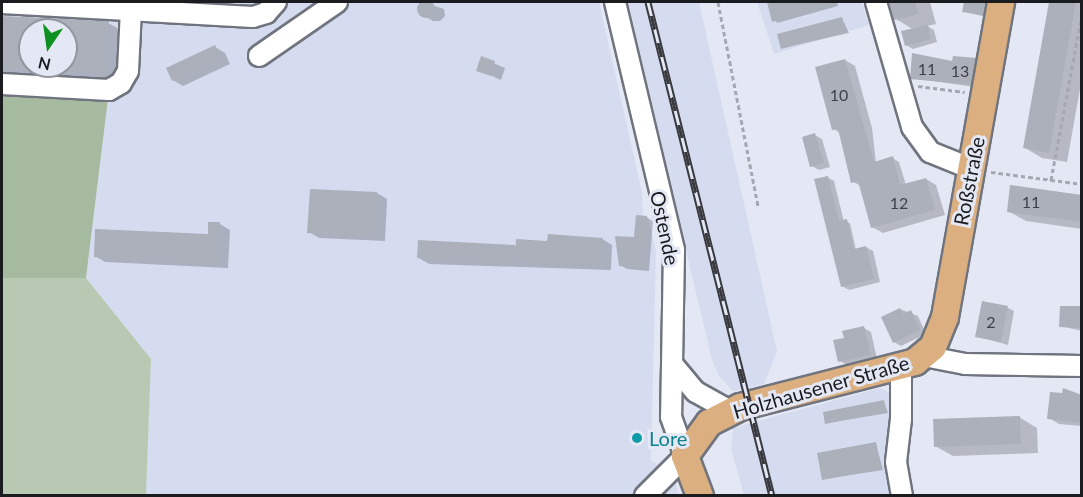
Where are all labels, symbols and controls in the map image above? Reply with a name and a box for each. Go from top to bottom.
north arrow [18,18,78,78]
text: N [36,53,52,75]
house number: 11 [918,59,936,79]
house number: 13 [951,61,969,81]
house number: 10 [830,85,848,105]
street label: Roßstraße [949,135,989,227]
street label: Ostende [645,189,685,267]
house number: 11 [1022,192,1040,212]
house number: 12 [890,193,908,213]
house number: 2 [986,312,996,332]
street label: Holzhausener Straße [730,350,912,424]
place label: Lore [649,426,687,450]
marker: Lore [630,431,644,445]

